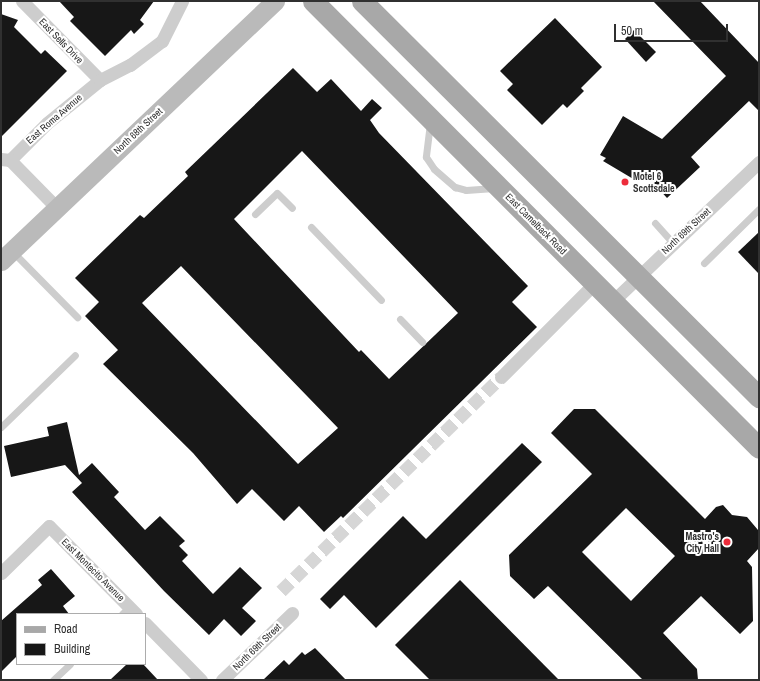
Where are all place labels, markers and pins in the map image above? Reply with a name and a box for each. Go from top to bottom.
place label: Motel 6 Scottsdale [633,170,674,194]
marker: Motel 6 Scottsdale [620,177,630,187]
place label: Mastro's City Hall [686,530,719,554]
marker: Mastro's City Hall [722,537,732,547]

